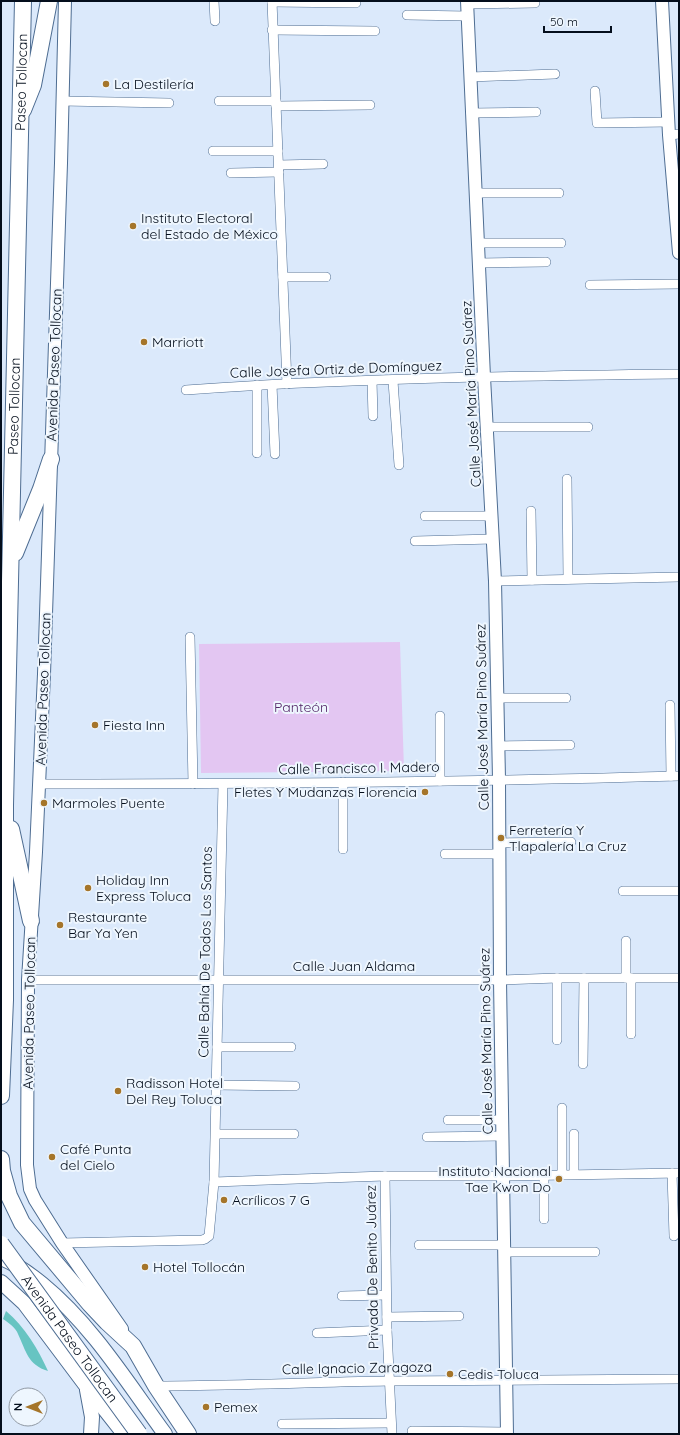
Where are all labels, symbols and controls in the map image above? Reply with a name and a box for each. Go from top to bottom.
scale bar [544,8,611,34]
text: 50 m [550,14,578,29]
street label: Paseo Tollocan [11,33,31,131]
place label: La Destilería [114,75,194,93]
marker: La Destilería [101,79,111,89]
place label: Instituto Electoral del Estado de México [141,209,278,243]
marker: Instituto Electoral del Estado de México [128,221,138,231]
street label: Avenida Paseo Tollocan [42,288,66,442]
street label: Calle José María Pino Suárez [457,300,485,488]
place label: Marriott [152,333,204,351]
marker: Marriott [139,337,149,347]
street label: Calle Josefa Ortiz de Domínguez [230,356,443,382]
street label: Paseo Tollocan [4,357,24,455]
street label: Avenida Paseo Tollocan [31,612,55,766]
street label: Calle José María Pino Suárez [471,623,493,811]
park label: Panteón [274,698,328,716]
place label: Fiesta Inn [103,716,165,734]
marker: Fiesta Inn [90,720,100,730]
street label: Calle Francisco I. Madero [278,758,440,778]
place label: Fletes Y Mudanzas Florencia [234,783,417,801]
marker: Fletes Y Mudanzas Florencia [420,787,430,797]
place label: Marmoles Puente [52,794,165,812]
marker: Marmoles Puente [39,798,49,808]
place label: Ferretería Y Tlapalería La Cruz [509,821,627,855]
marker: Ferretería Y Tlapalería La Cruz [496,833,506,843]
street label: Calle Bahía De Todos Los Santos [194,846,216,1058]
place label: Holiday Inn Express Toluca [96,871,191,905]
marker: Holiday Inn Express Toluca [83,883,93,893]
place label: Restaurante Bar Ya Yen [68,908,147,942]
marker: Restaurante Bar Ya Yen [55,920,65,930]
street label: Avenida Paseo Tollocan [19,936,39,1090]
street label: Calle José María Pino Suárez [475,947,497,1135]
street label: Calle Juan Aldama [293,957,415,975]
place label: Radisson Hotel Del Rey Toluca [126,1074,223,1108]
marker: Radisson Hotel Del Rey Toluca [113,1086,123,1096]
place label: Café Punta del Cielo [60,1140,131,1174]
marker: Café Punta del Cielo [47,1152,57,1162]
place label: Instituto Nacional Tae Kwon Do [438,1162,551,1196]
marker: Instituto Nacional Tae Kwon Do [554,1174,564,1184]
street label: Privada De Benito Juárez [362,1184,382,1349]
place label: Acrílicos 7 G [232,1191,310,1209]
marker: Acrílicos 7 G [219,1195,229,1205]
place label: Hotel Tollocán [153,1258,245,1276]
marker: Hotel Tollocán [140,1262,150,1272]
street label: Avenida Paseo Tollocan [17,1271,122,1406]
street label: Calle Ignacio Zaragoza [282,1358,432,1378]
place label: Cedis Toluca [458,1365,539,1383]
marker: Cedis Toluca [445,1369,455,1379]
north arrow [8,1387,48,1427]
place label: Pemex [214,1398,258,1416]
marker: Pemex [201,1402,211,1412]
text: N [11,1403,25,1411]

